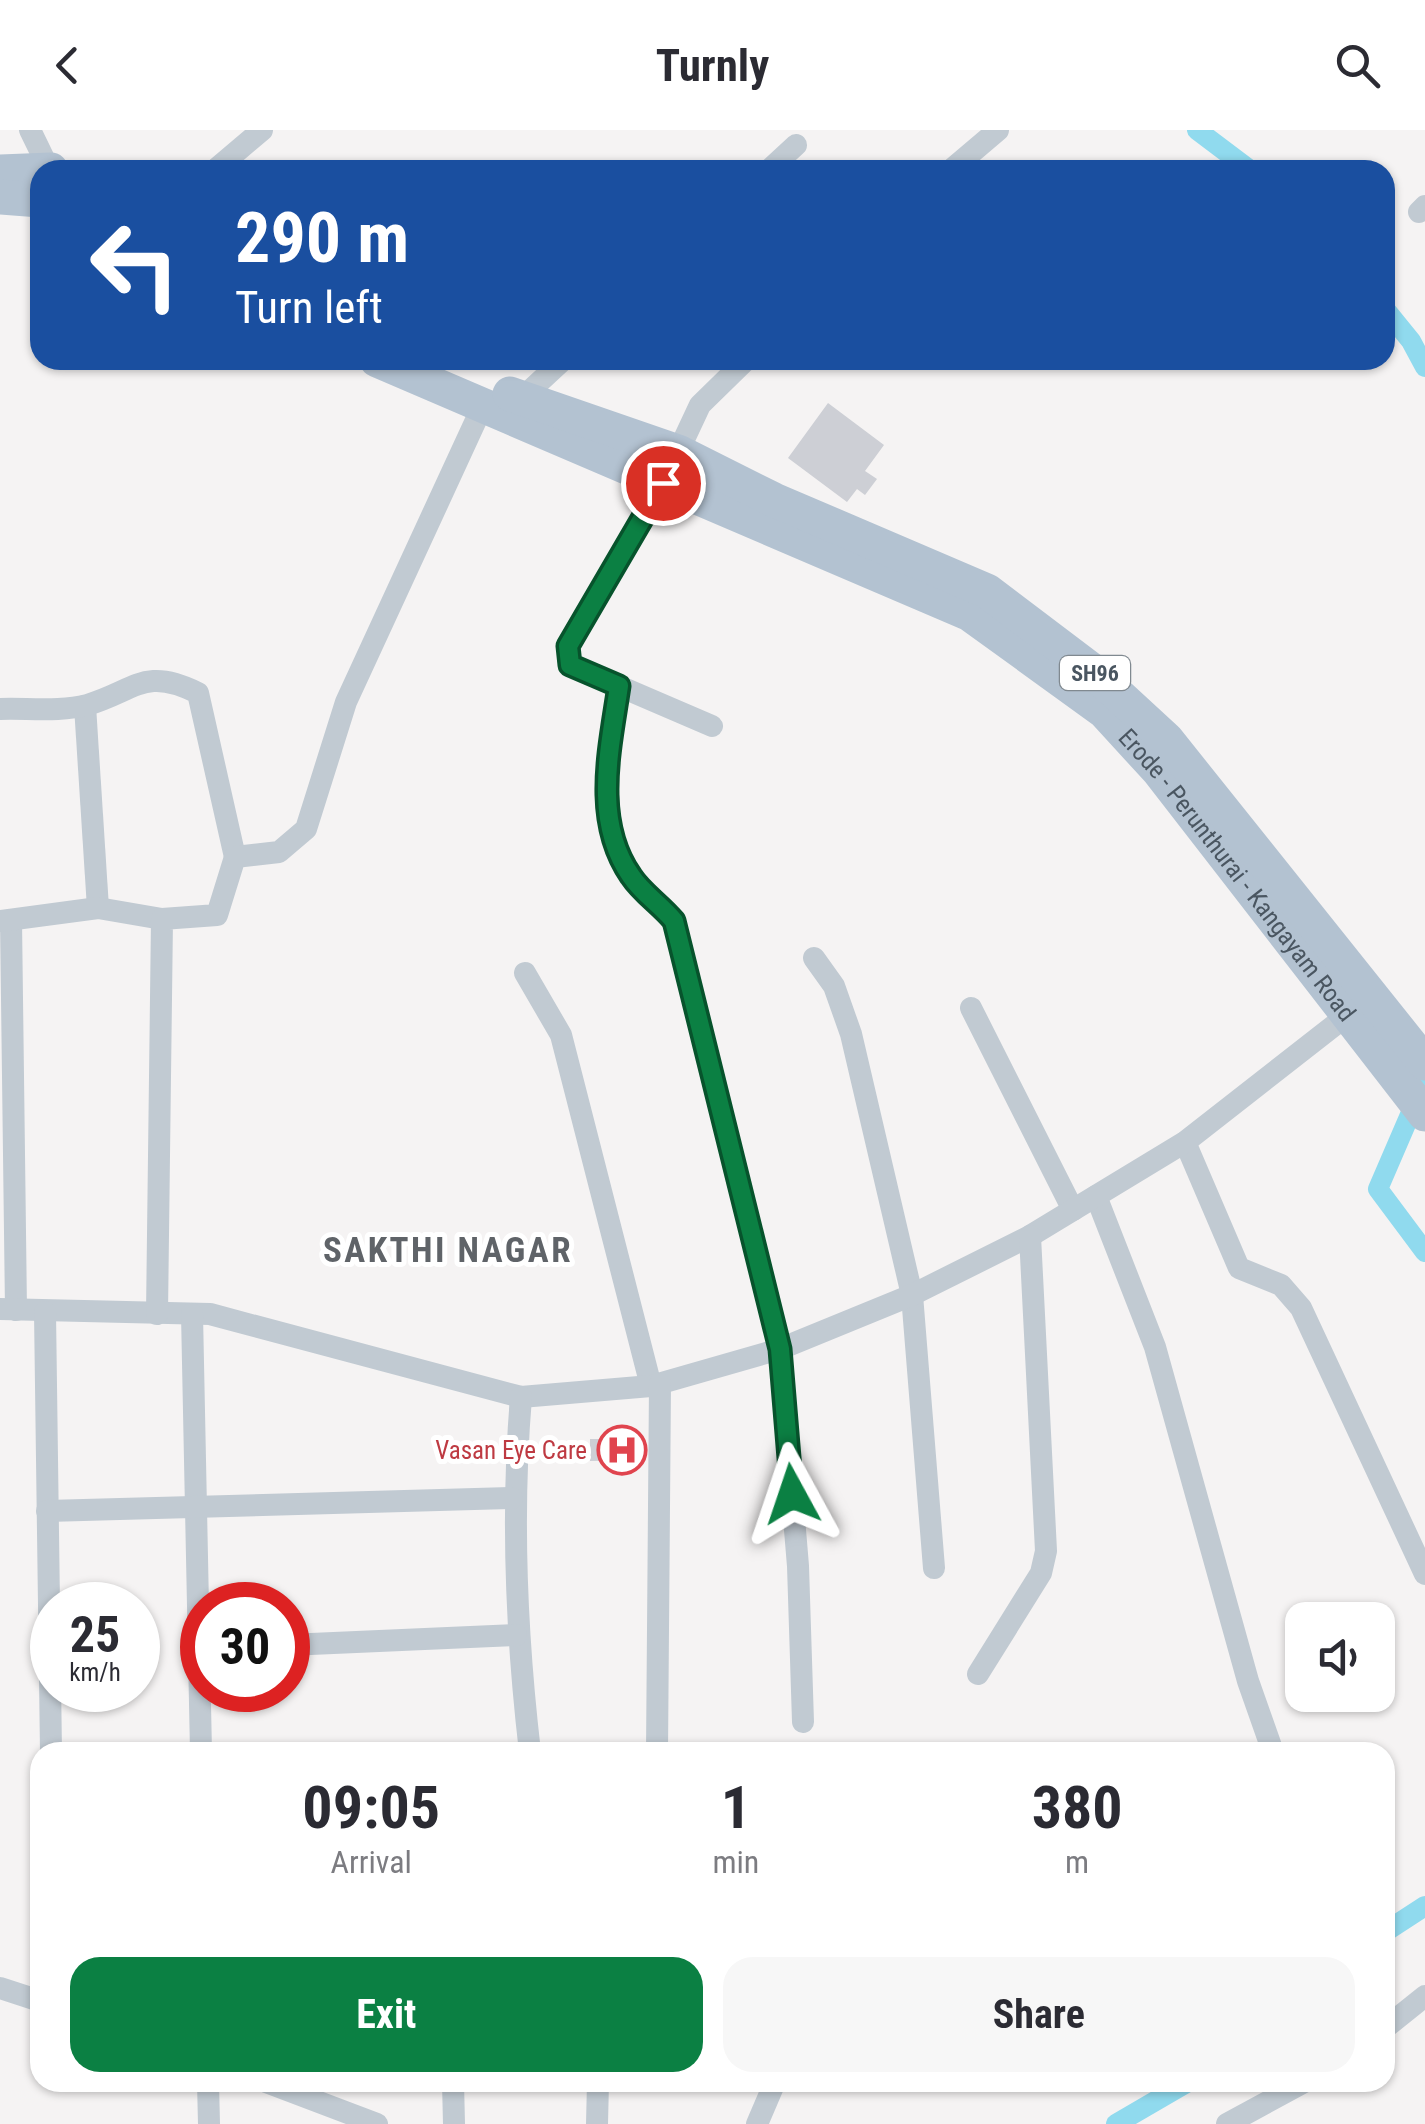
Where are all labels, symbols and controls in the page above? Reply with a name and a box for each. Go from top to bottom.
icon: back [40,38,95,93]
icon: search [1330,38,1385,93]
text: Turnly [656,39,769,92]
text: 290 m [235,197,409,279]
icon: left [70,200,200,330]
text: Turn left [235,281,383,334]
pin [621,441,706,526]
icon: arrive [636,456,691,511]
road number: SH96 [1060,656,1130,690]
street label: Erode - Perunthurai - Kangayam Road [1113,723,1361,1027]
district label: SAKTHI NAGAR [323,1230,573,1271]
hospital icon: Vasan Eye Care [596,1424,648,1476]
place label: Vasan Eye Care [435,1436,587,1465]
position arrow [740,1442,844,1546]
speed limit sign: 30 [180,1582,310,1712]
map controls [1285,1602,1395,1712]
button: sound [1285,1602,1395,1712]
text: 25 [70,1606,120,1664]
text: km/h [69,1658,121,1687]
text: 09:05 [302,1772,440,1843]
text: 1 [721,1772,751,1843]
text: 380 [1032,1772,1123,1843]
text: Arrival [330,1843,412,1881]
text: min [712,1843,759,1881]
text: m [1065,1843,1089,1881]
button: Exit [70,1957,703,2072]
button: Share [723,1957,1355,2072]

